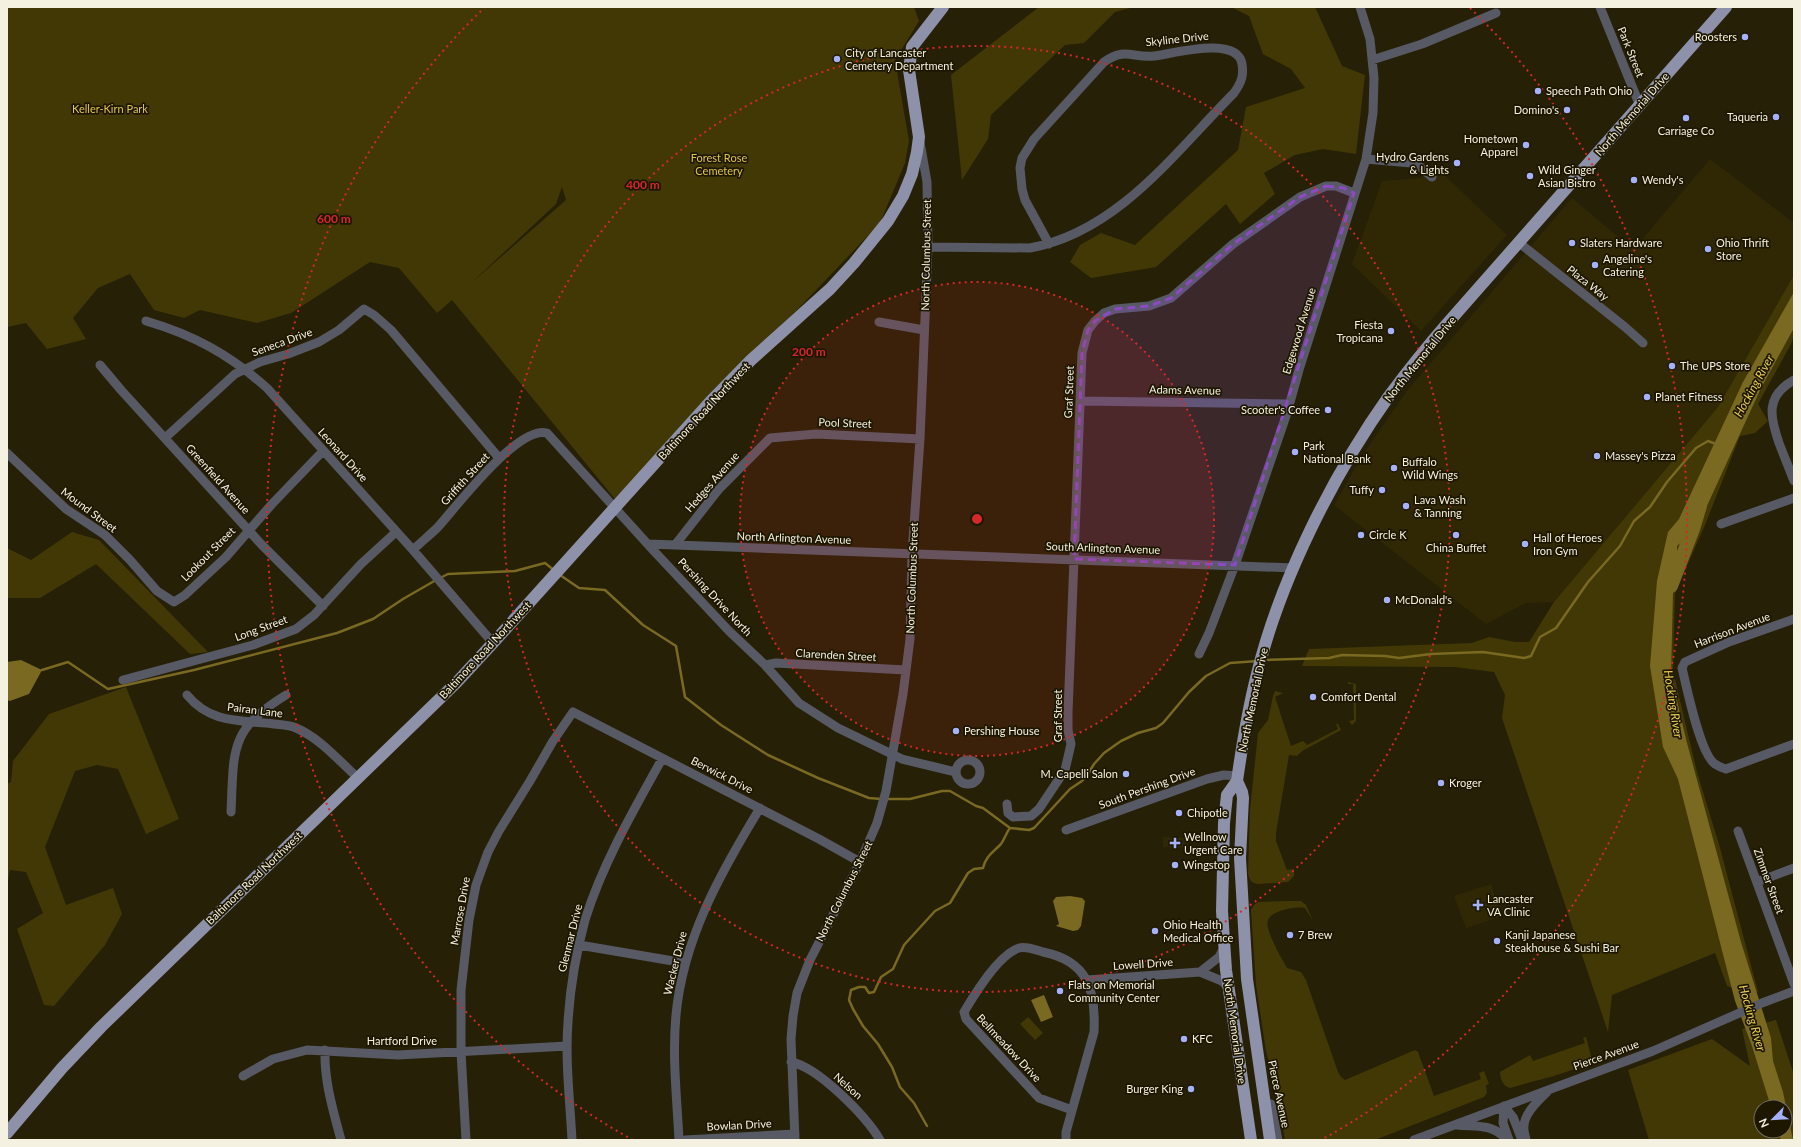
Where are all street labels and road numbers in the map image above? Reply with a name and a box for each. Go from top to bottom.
street label: Park Street [1615,25,1647,79]
street label: Skyline Drive [1145,29,1209,48]
street label: North Memorial Drive [1592,69,1672,158]
street label: North Columbus Street [918,199,933,311]
street label: Plaza Way [1565,262,1612,303]
street label: Edgewood Avenue [1279,286,1318,376]
street label: North Memorial Drive [1381,313,1458,404]
street label: Seneca Drive [250,325,314,358]
street label: Baltimore Road Northwest [655,359,752,462]
street label: Graf Street [1061,365,1076,419]
street label: Adams Avenue [1149,382,1221,397]
street label: Pool Street [818,415,872,430]
street label: Leonard Drive [316,425,371,484]
street label: Greenfield Avenue [184,441,253,516]
street label: Hedges Avenue [682,449,741,514]
street label: Griffith Street [438,450,492,508]
street label: Mound Street [59,484,120,535]
street label: North Columbus Street [903,522,920,634]
street label: Lookout Street [178,524,237,583]
street label: North Arlington Avenue [736,529,852,546]
street label: South Arlington Avenue [1046,539,1161,556]
street label: Pershing Drive North [676,555,755,638]
street label: Baltimore Road Northwest [436,598,533,701]
street label: Harrison Avenue [1692,609,1772,650]
street label: Long Street [233,612,289,643]
street label: Clarenden Street [795,646,877,663]
street label: North Memorial Drive [1235,646,1270,753]
street label: Graf Street [1051,690,1064,742]
street label: Pairan Lane [227,700,284,719]
street label: Berwick Drive [689,753,756,796]
street label: South Pershing Drive [1097,764,1197,811]
street label: Baltimore Road Northwest [203,828,304,927]
street label: North Columbus Street [812,838,875,943]
street label: Zimmer Street [1752,846,1787,915]
street label: Marrose Drive [447,876,472,946]
street label: Glenmar Drive [555,902,584,973]
street label: Wacker Drive [660,929,689,996]
street label: Lowell Drive [1113,955,1174,972]
street label: North Memorial Drive [1222,977,1249,1085]
street label: Bellmeadow Drive [975,1011,1044,1084]
street label: Hartford Drive [367,1034,437,1047]
street label: Pierce Avenue [1571,1037,1640,1072]
street label: Pierce Avenue [1266,1059,1293,1129]
street label: Nelson [831,1070,865,1102]
street label: Bowlan Drive [706,1116,772,1133]

